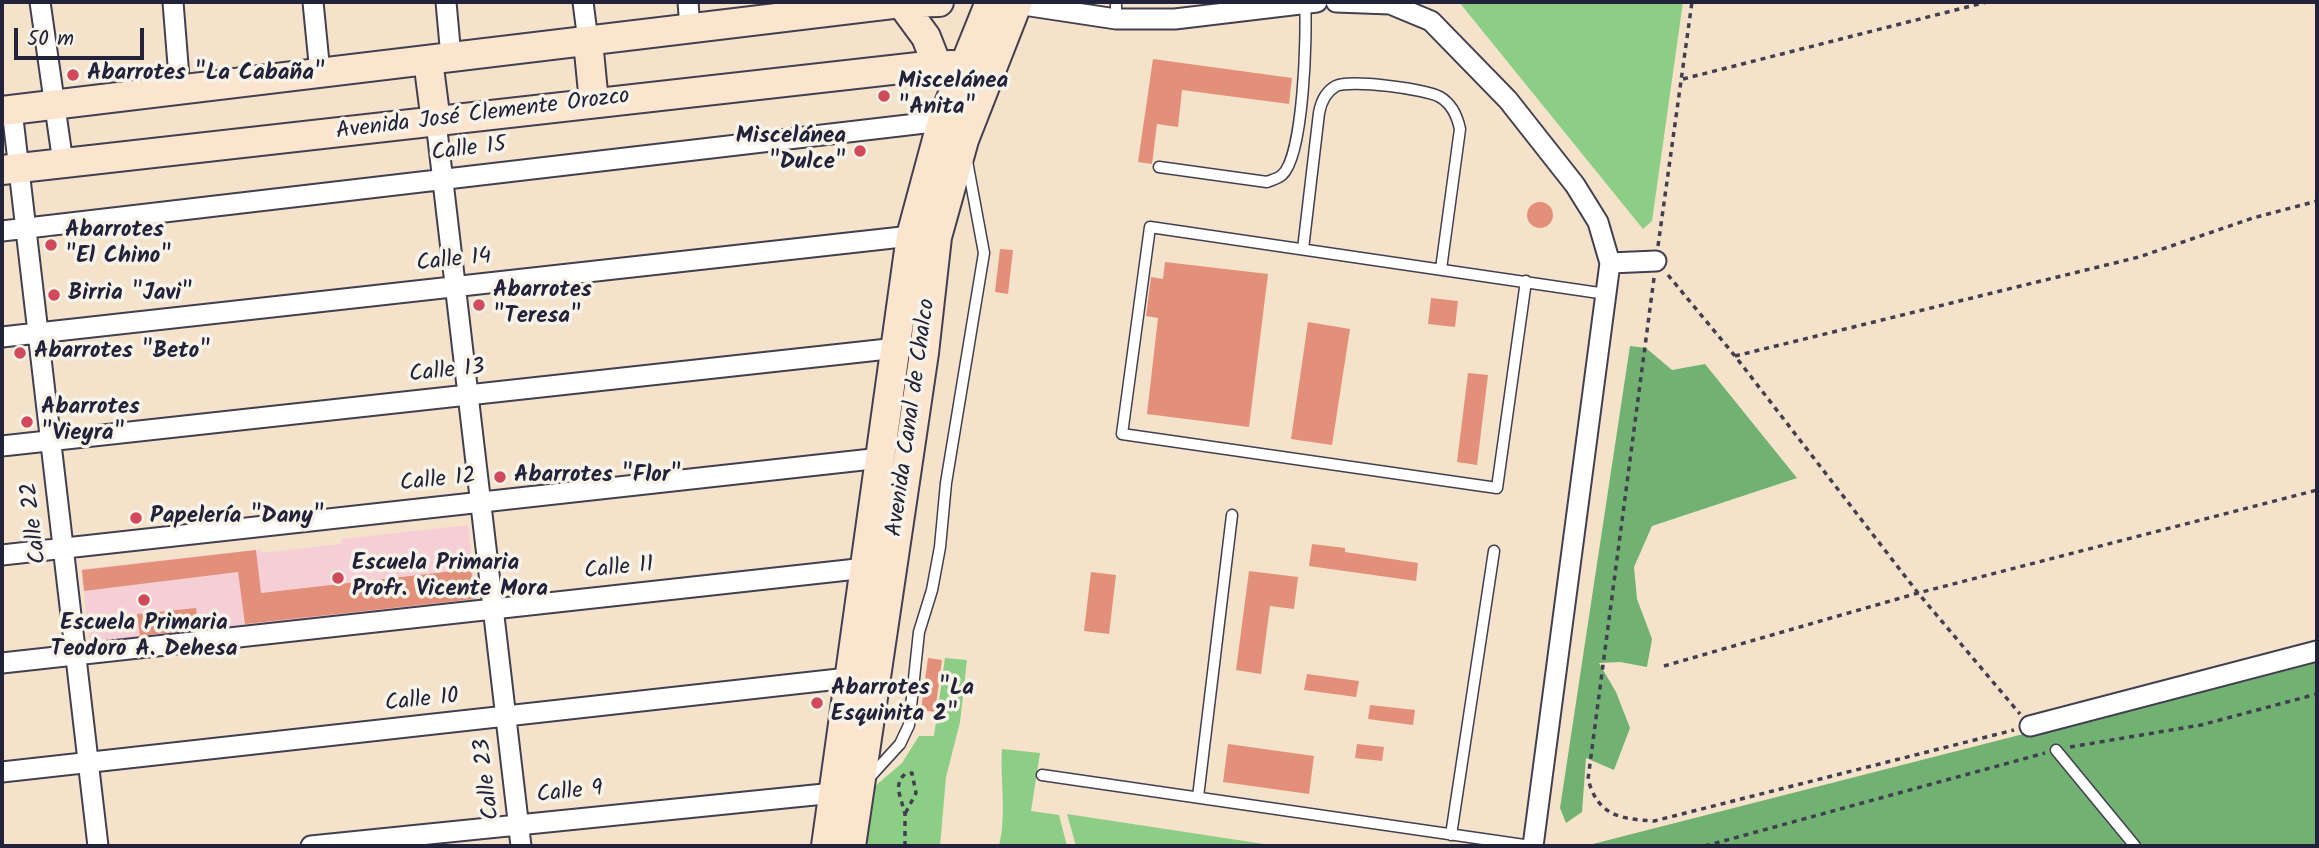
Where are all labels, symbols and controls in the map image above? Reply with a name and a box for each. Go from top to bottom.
scale bar [18,14,147,58]
text: 50 m [27,23,74,56]
place label: Abarrotes "La Cabaña" [87,61,325,89]
marker: Abarrotes "La Cabaña" [65,67,81,83]
place label: Miscelánea "Anita" [898,69,1008,123]
street label: Avenida José Clemente Orozco [335,84,631,148]
marker: Miscelánea "Anita" [876,88,892,104]
place label: Miscelánea "Dulce" [736,124,846,178]
street label: Calle 15 [430,133,508,169]
marker: Miscelánea "Dulce" [852,143,868,159]
place label: Abarrotes "El Chino" [65,218,171,272]
marker: Abarrotes "El Chino" [43,237,59,253]
street label: Calle 14 [415,244,493,280]
place label: Abarrotes "Teresa" [493,278,592,332]
place label: Birria "Javi" [68,281,192,309]
marker: Birria "Javi" [46,287,62,303]
marker: Abarrotes "Teresa" [471,297,487,313]
street label: Avenida Canal de Chalco [883,297,943,539]
place label: Abarrotes "Beto" [34,339,210,367]
marker: Abarrotes "Beto" [12,345,28,361]
street label: Calle 13 [408,355,486,391]
place label: Abarrotes "Vieyra" [41,395,140,449]
marker: Abarrotes "Vieyra" [19,414,35,430]
place label: Abarrotes "Flor" [514,463,681,491]
street label: Calle 12 [399,464,477,500]
marker: Abarrotes "Flor" [492,469,508,485]
street label: Calle 22 [17,481,55,565]
place label: Papelería "Dany" [150,504,324,532]
marker: Papelería "Dany" [128,510,144,526]
place label: Escuela Primaria Profr. Vicente Mora [352,551,548,605]
street label: Calle 11 [583,553,655,587]
marker: Escuela Primaria Profr. Vicente Mora [330,570,346,586]
marker: Escuela Primaria Teodoro A. Dehesa [136,592,152,608]
place label: Escuela Primaria Teodoro A. Dehesa [51,611,237,665]
place label: Abarrotes "La Esquinita 2" [831,676,974,730]
street label: Calle 10 [384,684,460,720]
marker: Abarrotes "La Esquinita 2" [809,695,825,711]
street label: Calle 23 [470,737,508,821]
street label: Calle 9 [535,777,605,811]

